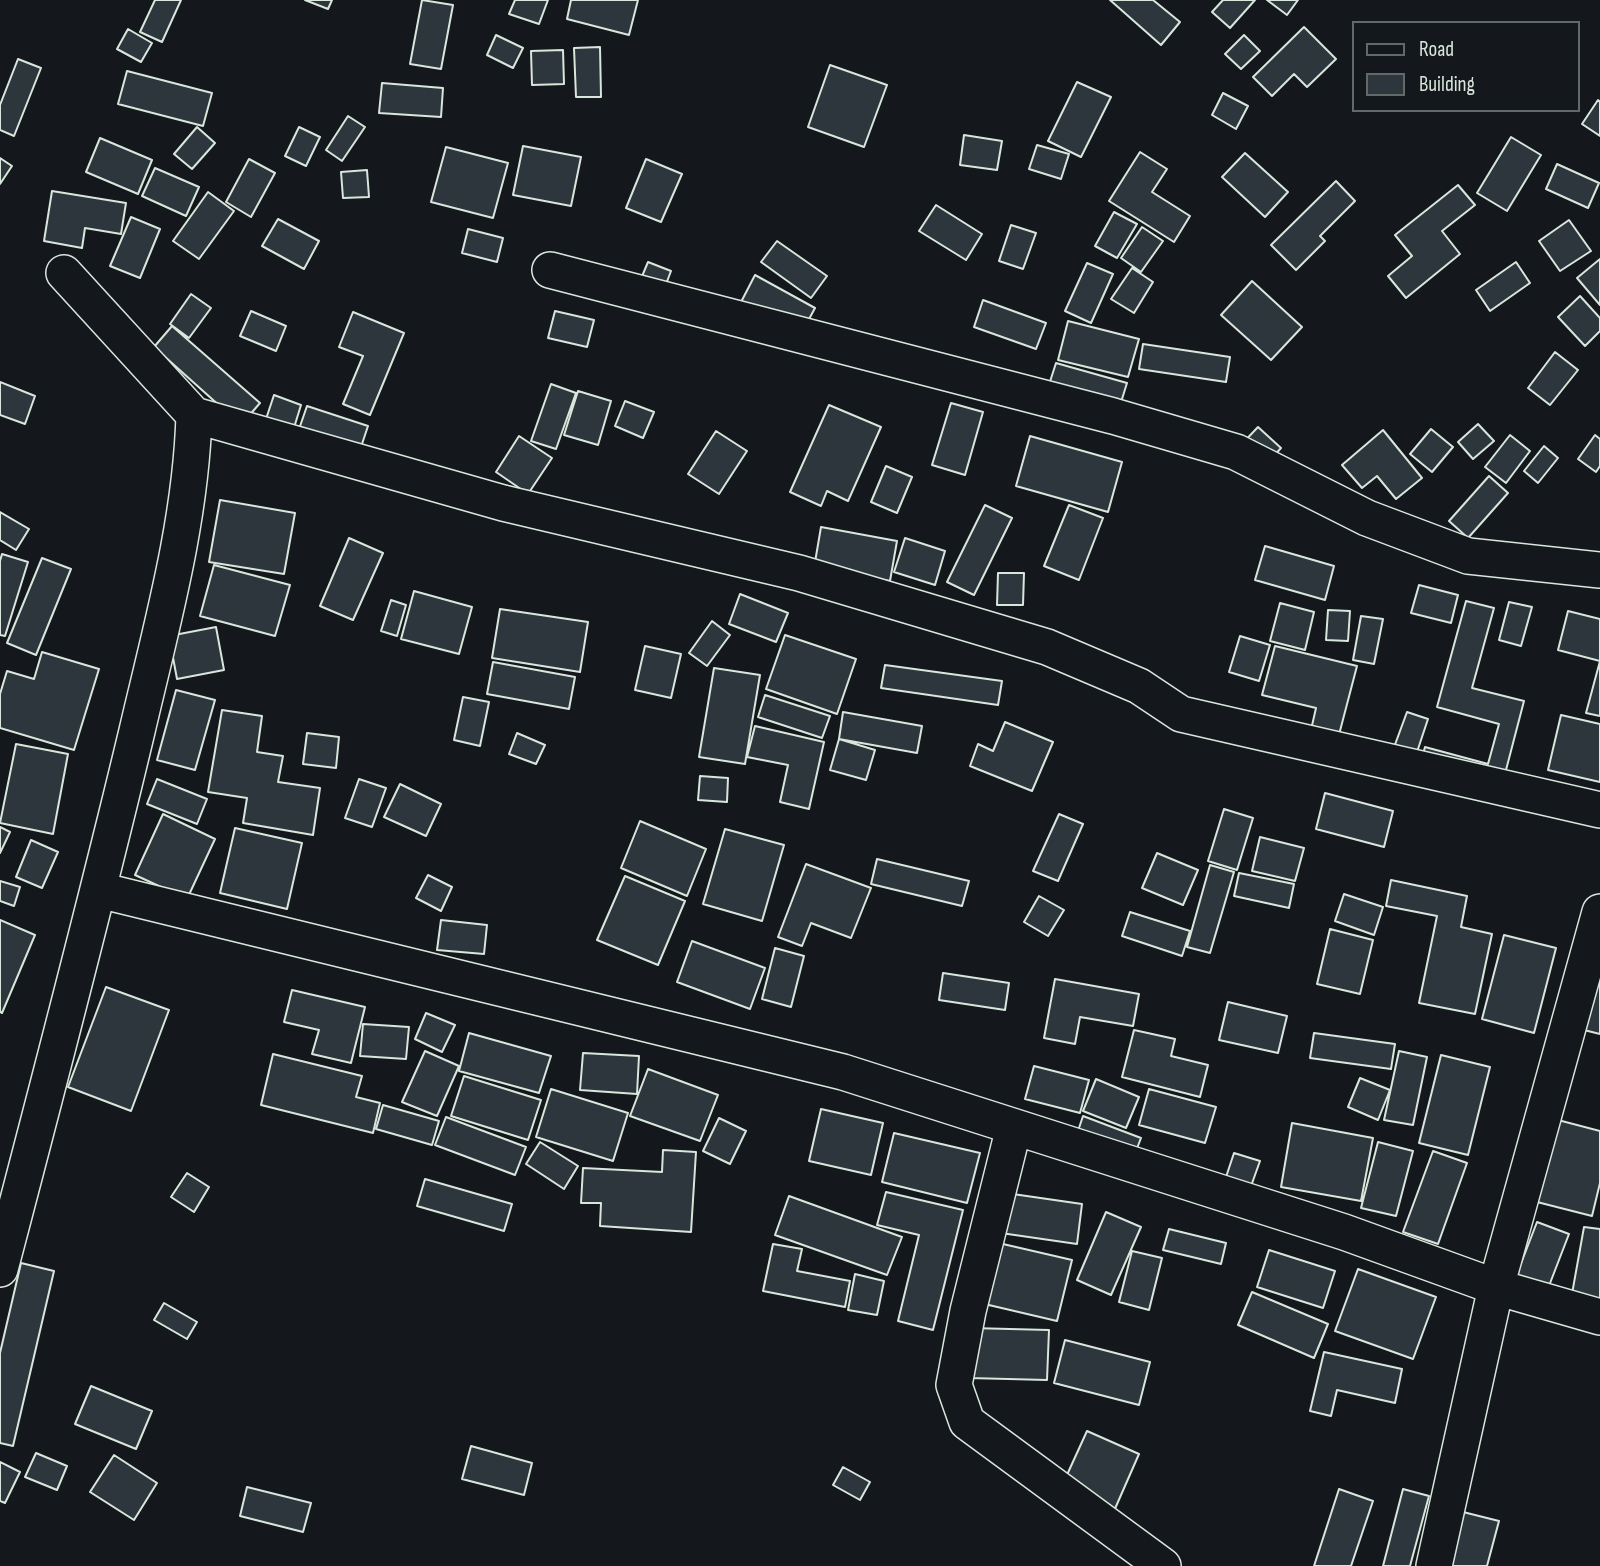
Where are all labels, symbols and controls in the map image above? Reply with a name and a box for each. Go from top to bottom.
legend [1352,21,1579,112]
text: Road [1419,37,1454,62]
text: Building [1419,72,1475,97]

